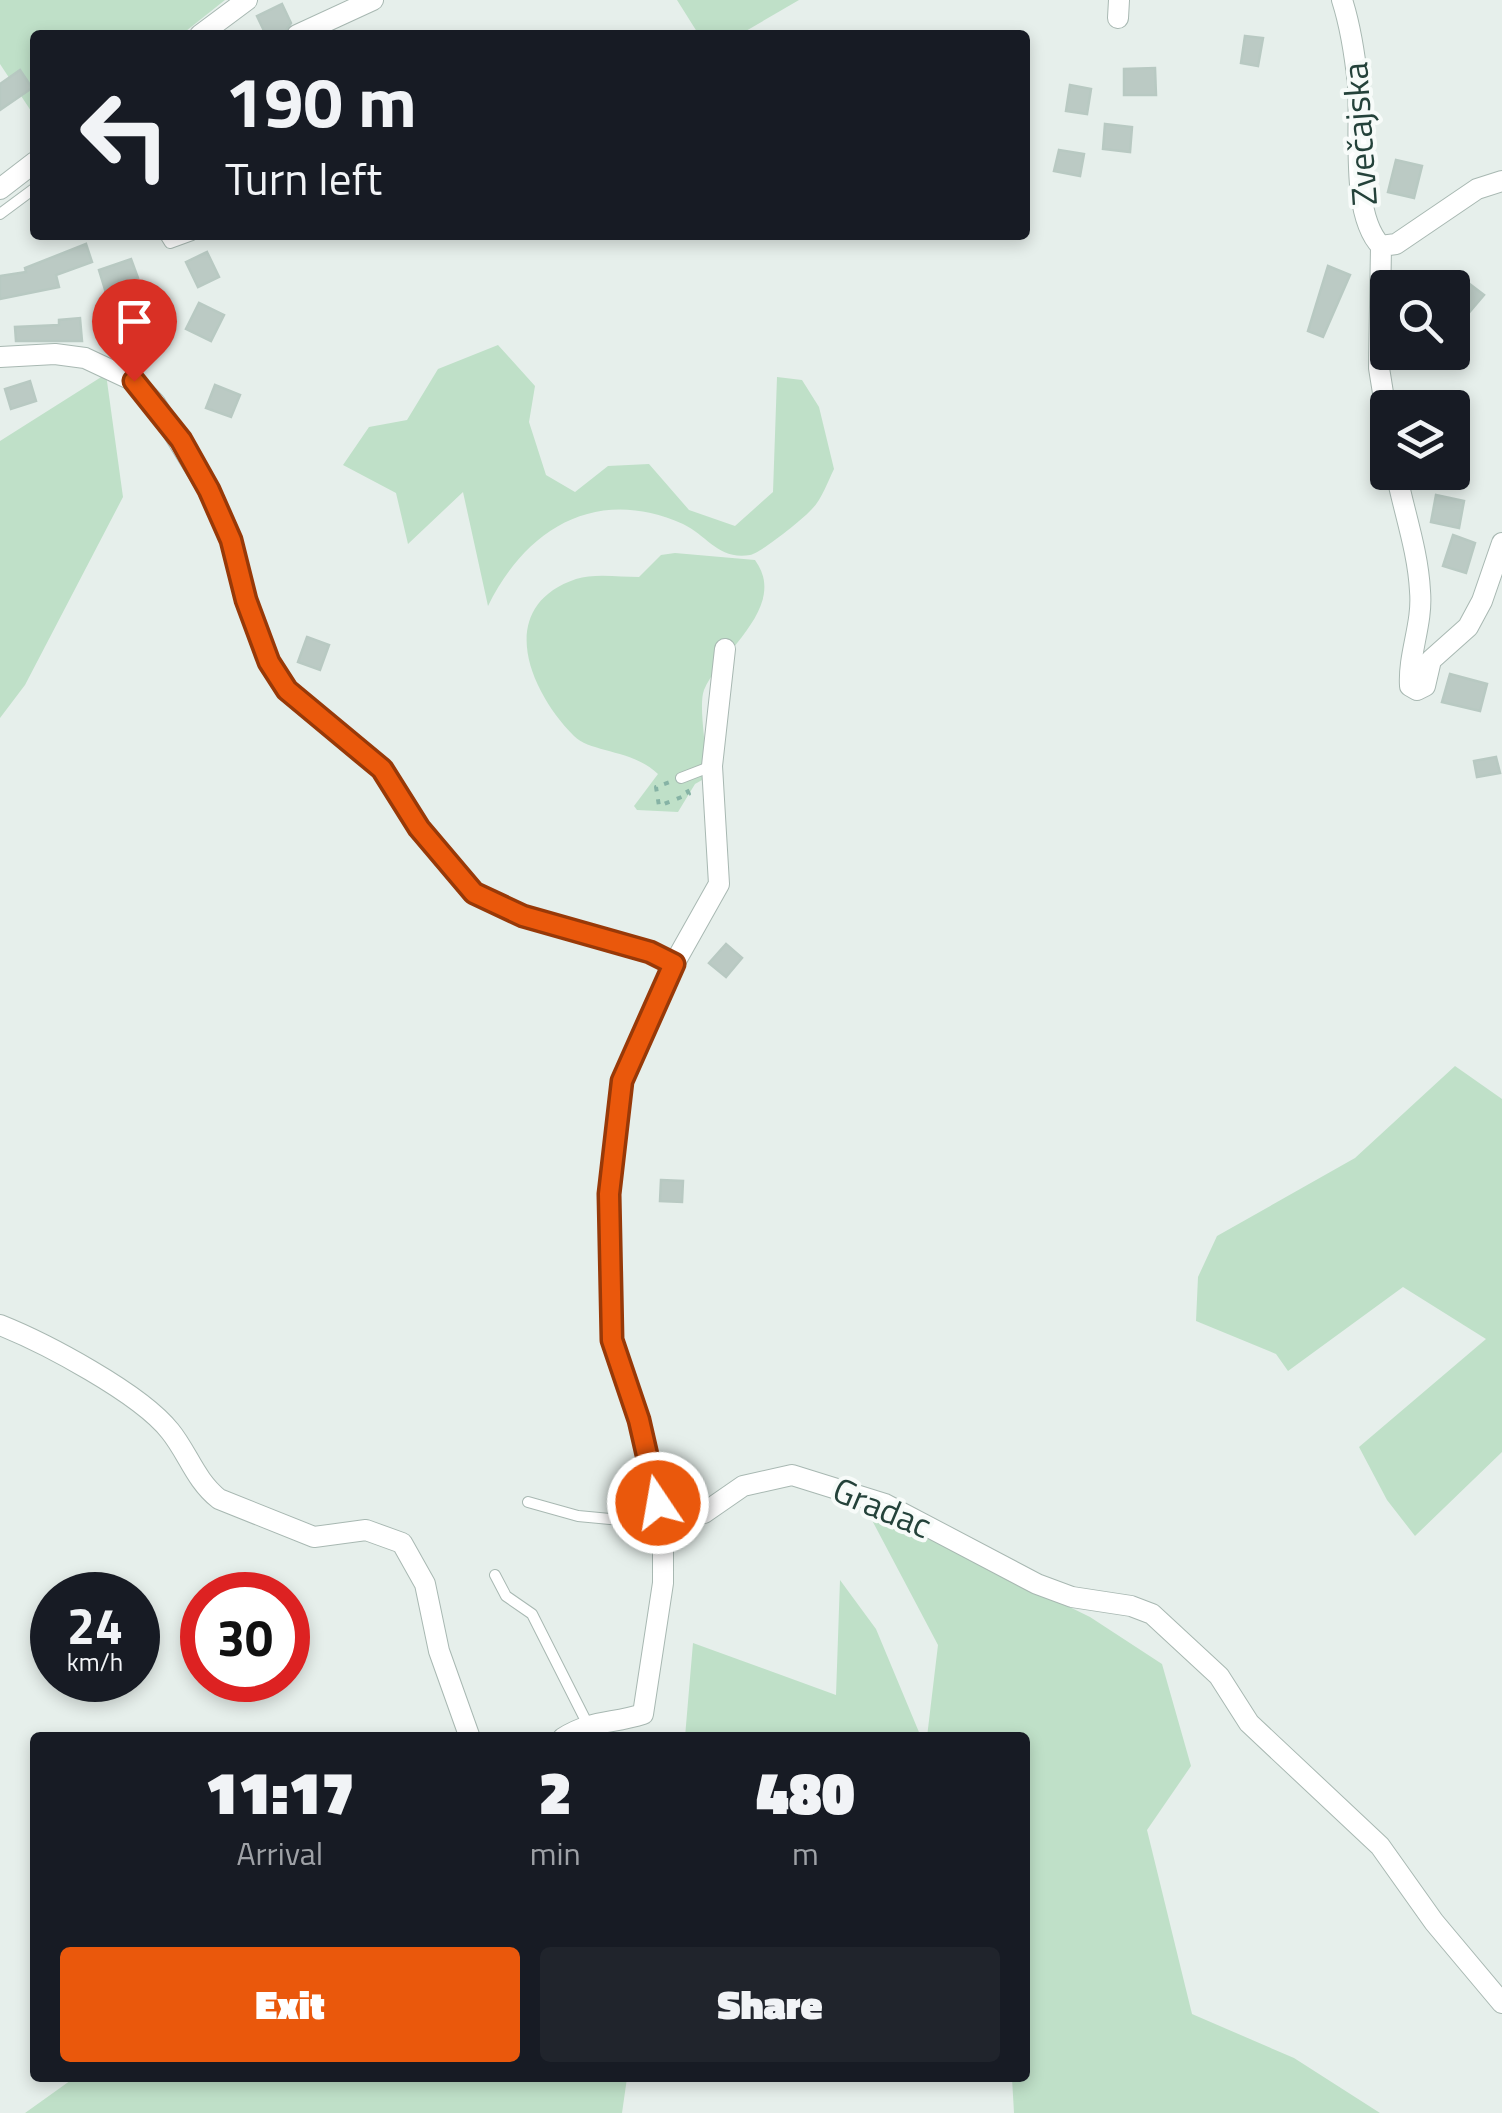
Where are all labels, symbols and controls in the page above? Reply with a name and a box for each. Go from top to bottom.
text: 190 m [225,48,417,154]
street label: Zvečajska [1327,61,1391,208]
icon: left [60,70,190,200]
text: Turn left [225,144,382,212]
map controls [1370,270,1470,490]
button: search [1370,270,1470,370]
pin [92,279,177,382]
icon: arrive [107,294,162,349]
button: layers [1370,390,1470,490]
position arrow [606,1451,710,1555]
street label: Gradac [825,1462,940,1552]
speed limit sign: 30 [180,1572,310,1702]
text: 24 [67,1587,123,1663]
text: km/h [67,1643,123,1681]
text: 11:17 [205,1746,354,1837]
text: 2 [539,1746,572,1837]
text: 480 [756,1746,855,1837]
text: Arrival [236,1829,323,1877]
text: min [530,1829,581,1877]
text: m [792,1829,819,1877]
button: Exit [60,1947,520,2062]
button: Share [540,1947,1000,2062]

